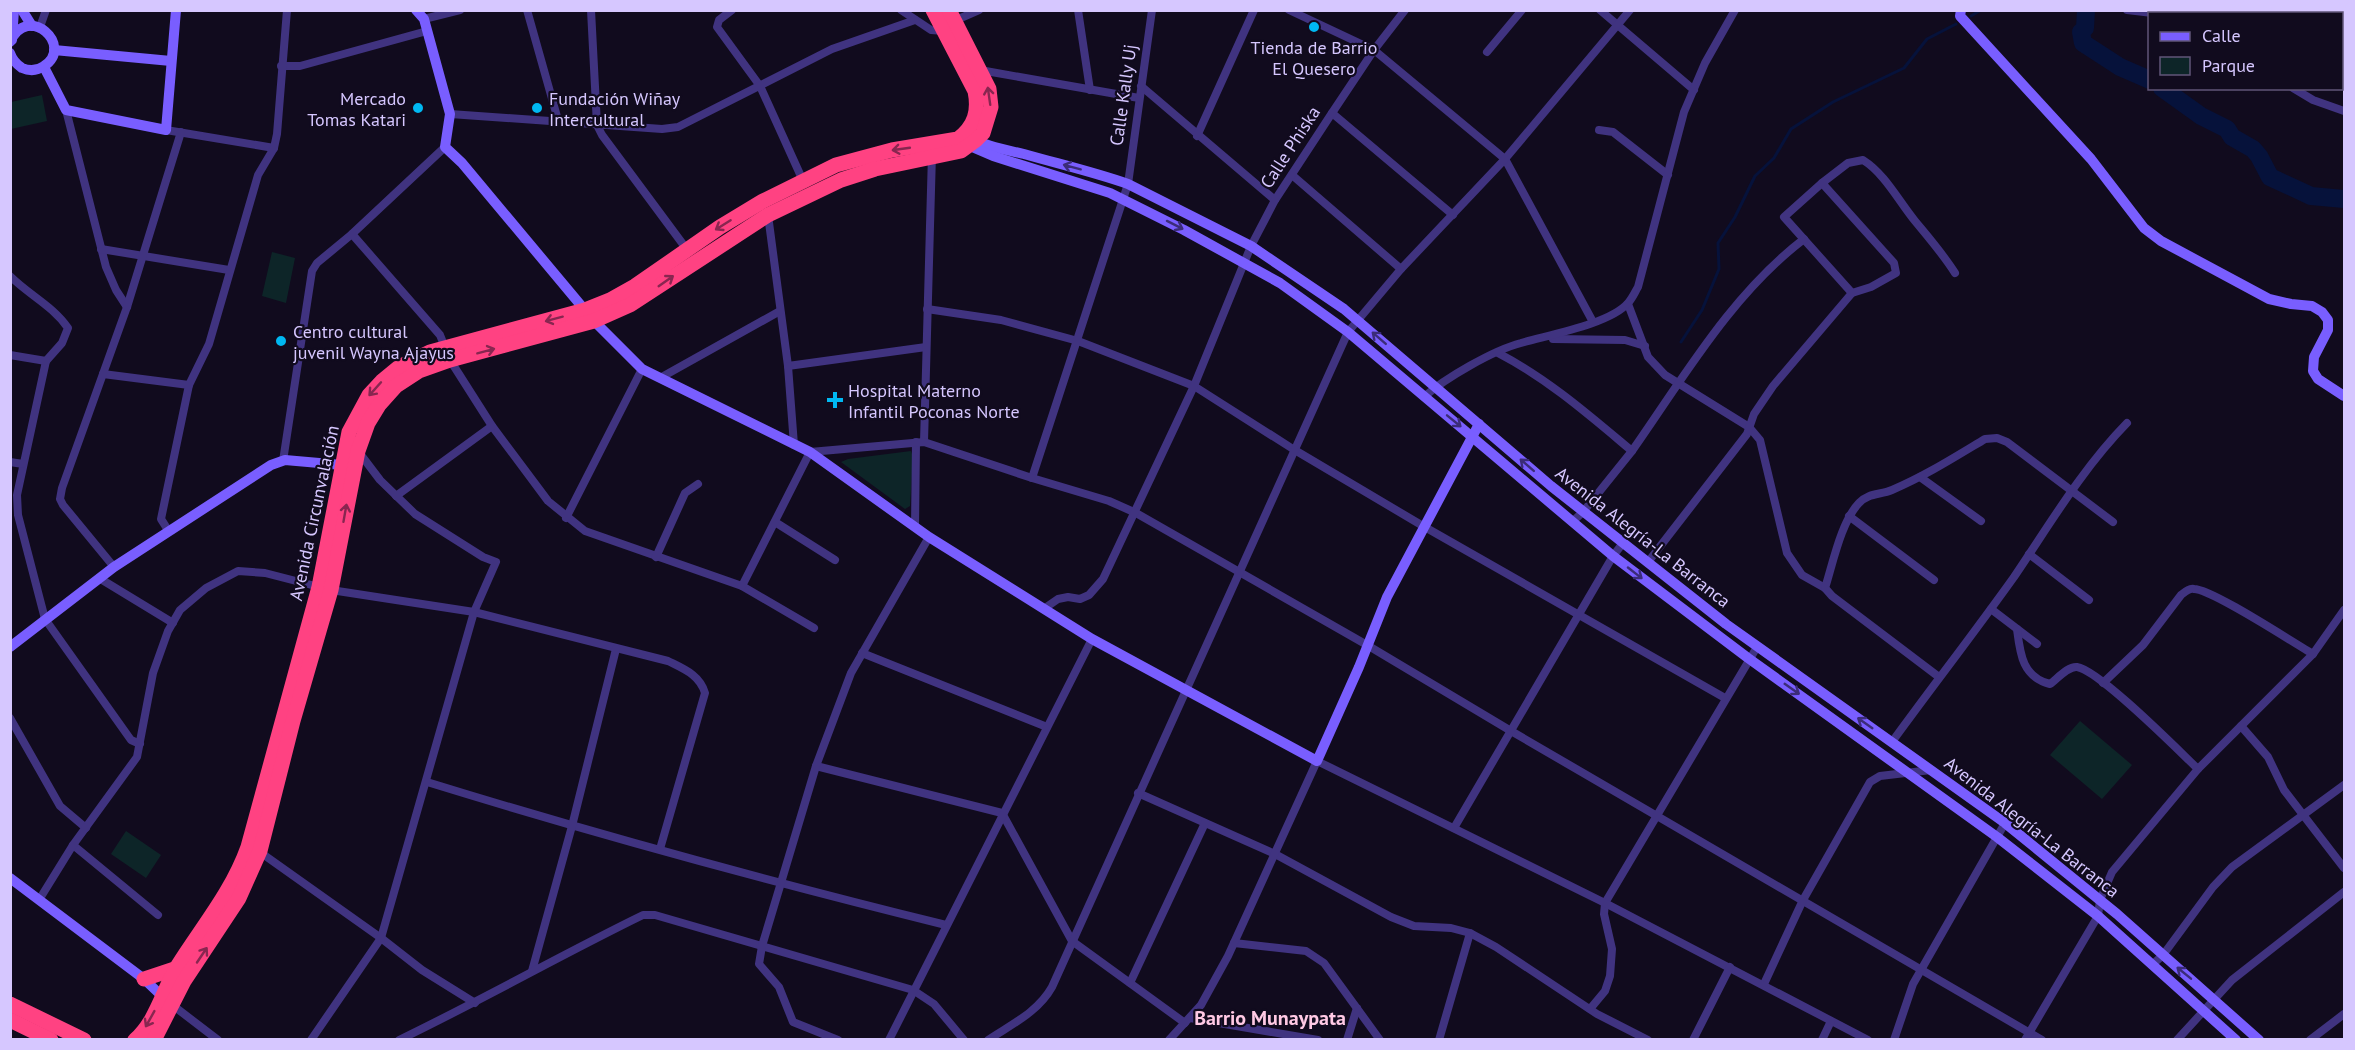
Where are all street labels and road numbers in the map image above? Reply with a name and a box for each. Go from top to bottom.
street label: Calle Kally Uj [1104,43,1142,147]
street label: Calle Phiska [1255,102,1325,192]
street label: Avenida Circunvalación [284,423,344,603]
street label: Avenida Alegría-La Barranca [1551,461,1735,613]
street label: Avenida Alegría-La Barranca [1940,751,2124,903]

